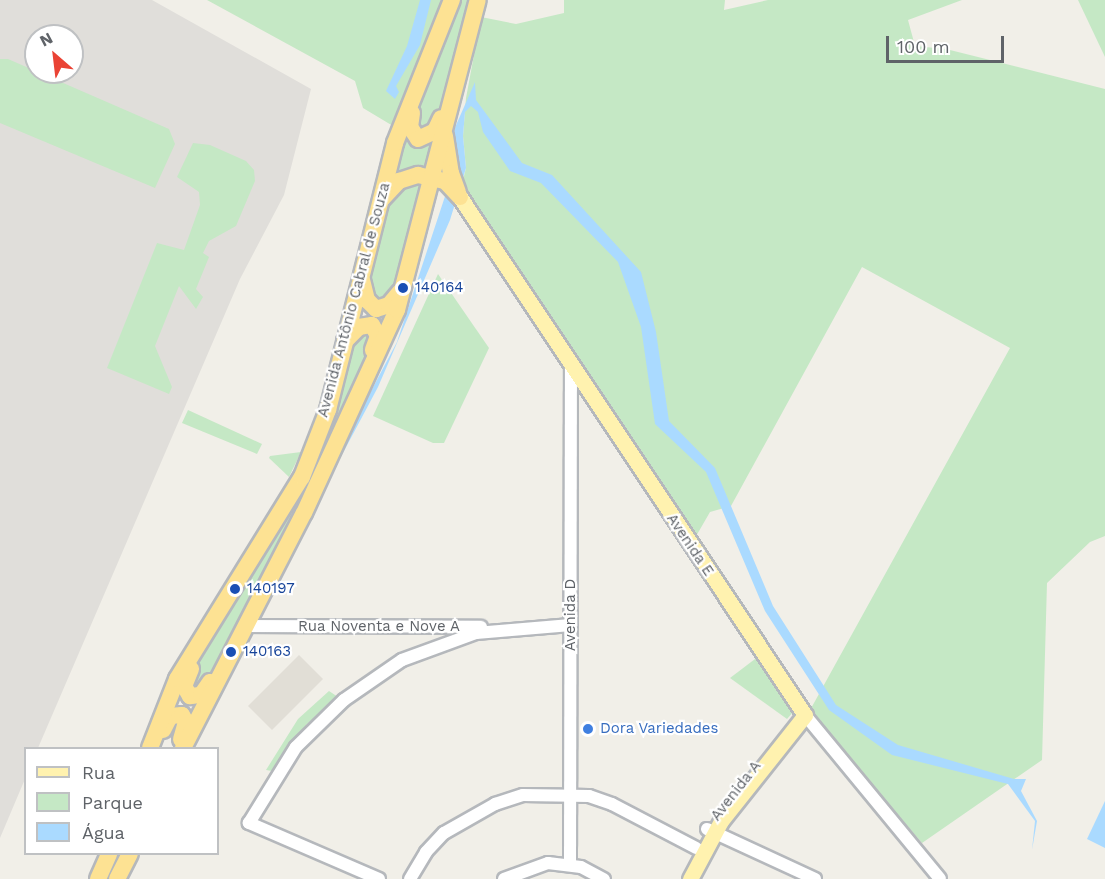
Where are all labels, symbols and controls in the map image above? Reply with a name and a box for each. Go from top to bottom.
north arrow [24,24,84,84]
scale bar [889,24,1008,62]
text: N [37,28,56,51]
text: 100 m [897,36,950,57]
street label: Avenida Antônio Cabral de Souza [314,180,394,420]
place label: 140164 [415,279,463,297]
marker: 140164 [396,281,410,295]
street label: Avenida E [662,510,718,580]
street label: Avenida D [562,579,580,651]
place label: 140197 [247,580,295,598]
marker: 140197 [228,582,242,596]
street label: Rua Noventa e Nove A [297,618,461,636]
place label: 140163 [243,643,291,661]
marker: 140163 [224,645,238,659]
place label: Dora Variedades [600,720,719,738]
marker: Dora Variedades [581,722,595,736]
legend [24,747,219,855]
street label: Avenida A [707,757,765,825]
text: Rua [82,762,115,783]
text: Parque [82,792,143,813]
text: Água [82,822,125,843]

